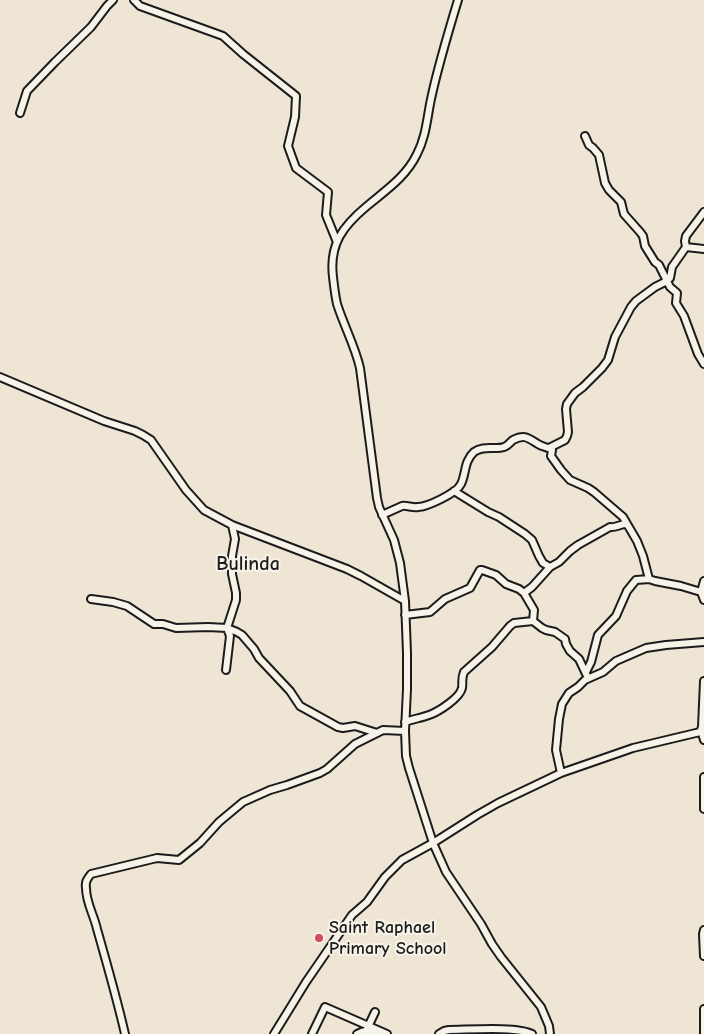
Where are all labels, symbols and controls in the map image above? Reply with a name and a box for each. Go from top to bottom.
district label: Bulinda [216,552,280,576]
place label: Saint Raphael Primary School [329,917,447,960]
marker: Saint Raphael Primary School [313,932,325,944]

